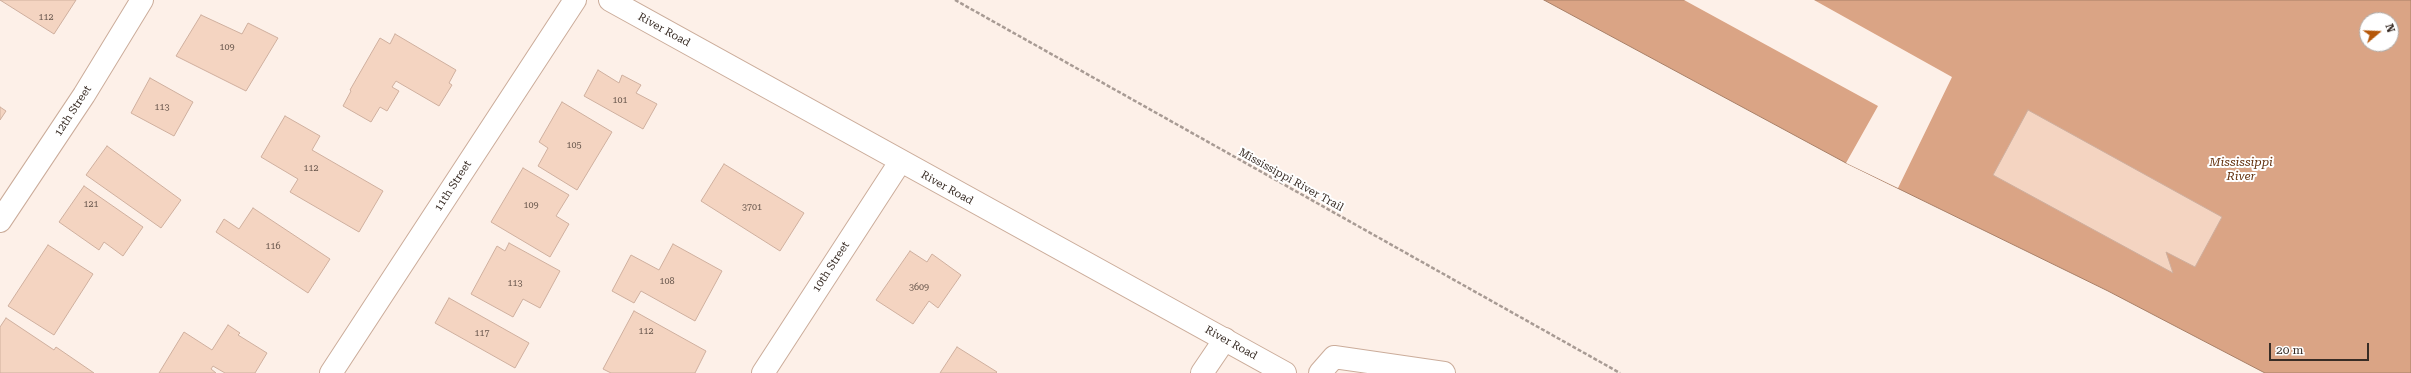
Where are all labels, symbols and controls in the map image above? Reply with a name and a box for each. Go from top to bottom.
street label: River Road [636,10,692,50]
house number: 112 [38,12,54,22]
north arrow [2359,12,2399,52]
text: N [2382,22,2397,34]
house number: 109 [219,42,235,52]
street label: 12th Street [52,83,94,139]
house number: 101 [612,95,628,105]
house number: 113 [154,102,170,112]
house number: 105 [566,140,582,150]
street label: Mississippi River Trail [1236,146,1346,214]
water label: Mississippi River [2209,155,2273,183]
street label: 11th Street [432,158,474,214]
house number: 112 [303,163,319,173]
street label: River Road [919,168,975,208]
house number: 121 [83,199,99,209]
house number: 109 [523,200,539,210]
house number: 3701 [742,202,762,212]
street label: 10th Street [810,239,852,295]
house number: 116 [265,241,281,251]
house number: 108 [659,276,675,286]
house number: 113 [507,278,523,288]
house number: 3609 [909,282,929,292]
street label: River Road [1203,323,1259,363]
house number: 112 [638,326,654,336]
house number: 117 [474,328,490,338]
scale bar [2271,335,2371,361]
text: 20 m [2276,343,2303,357]

